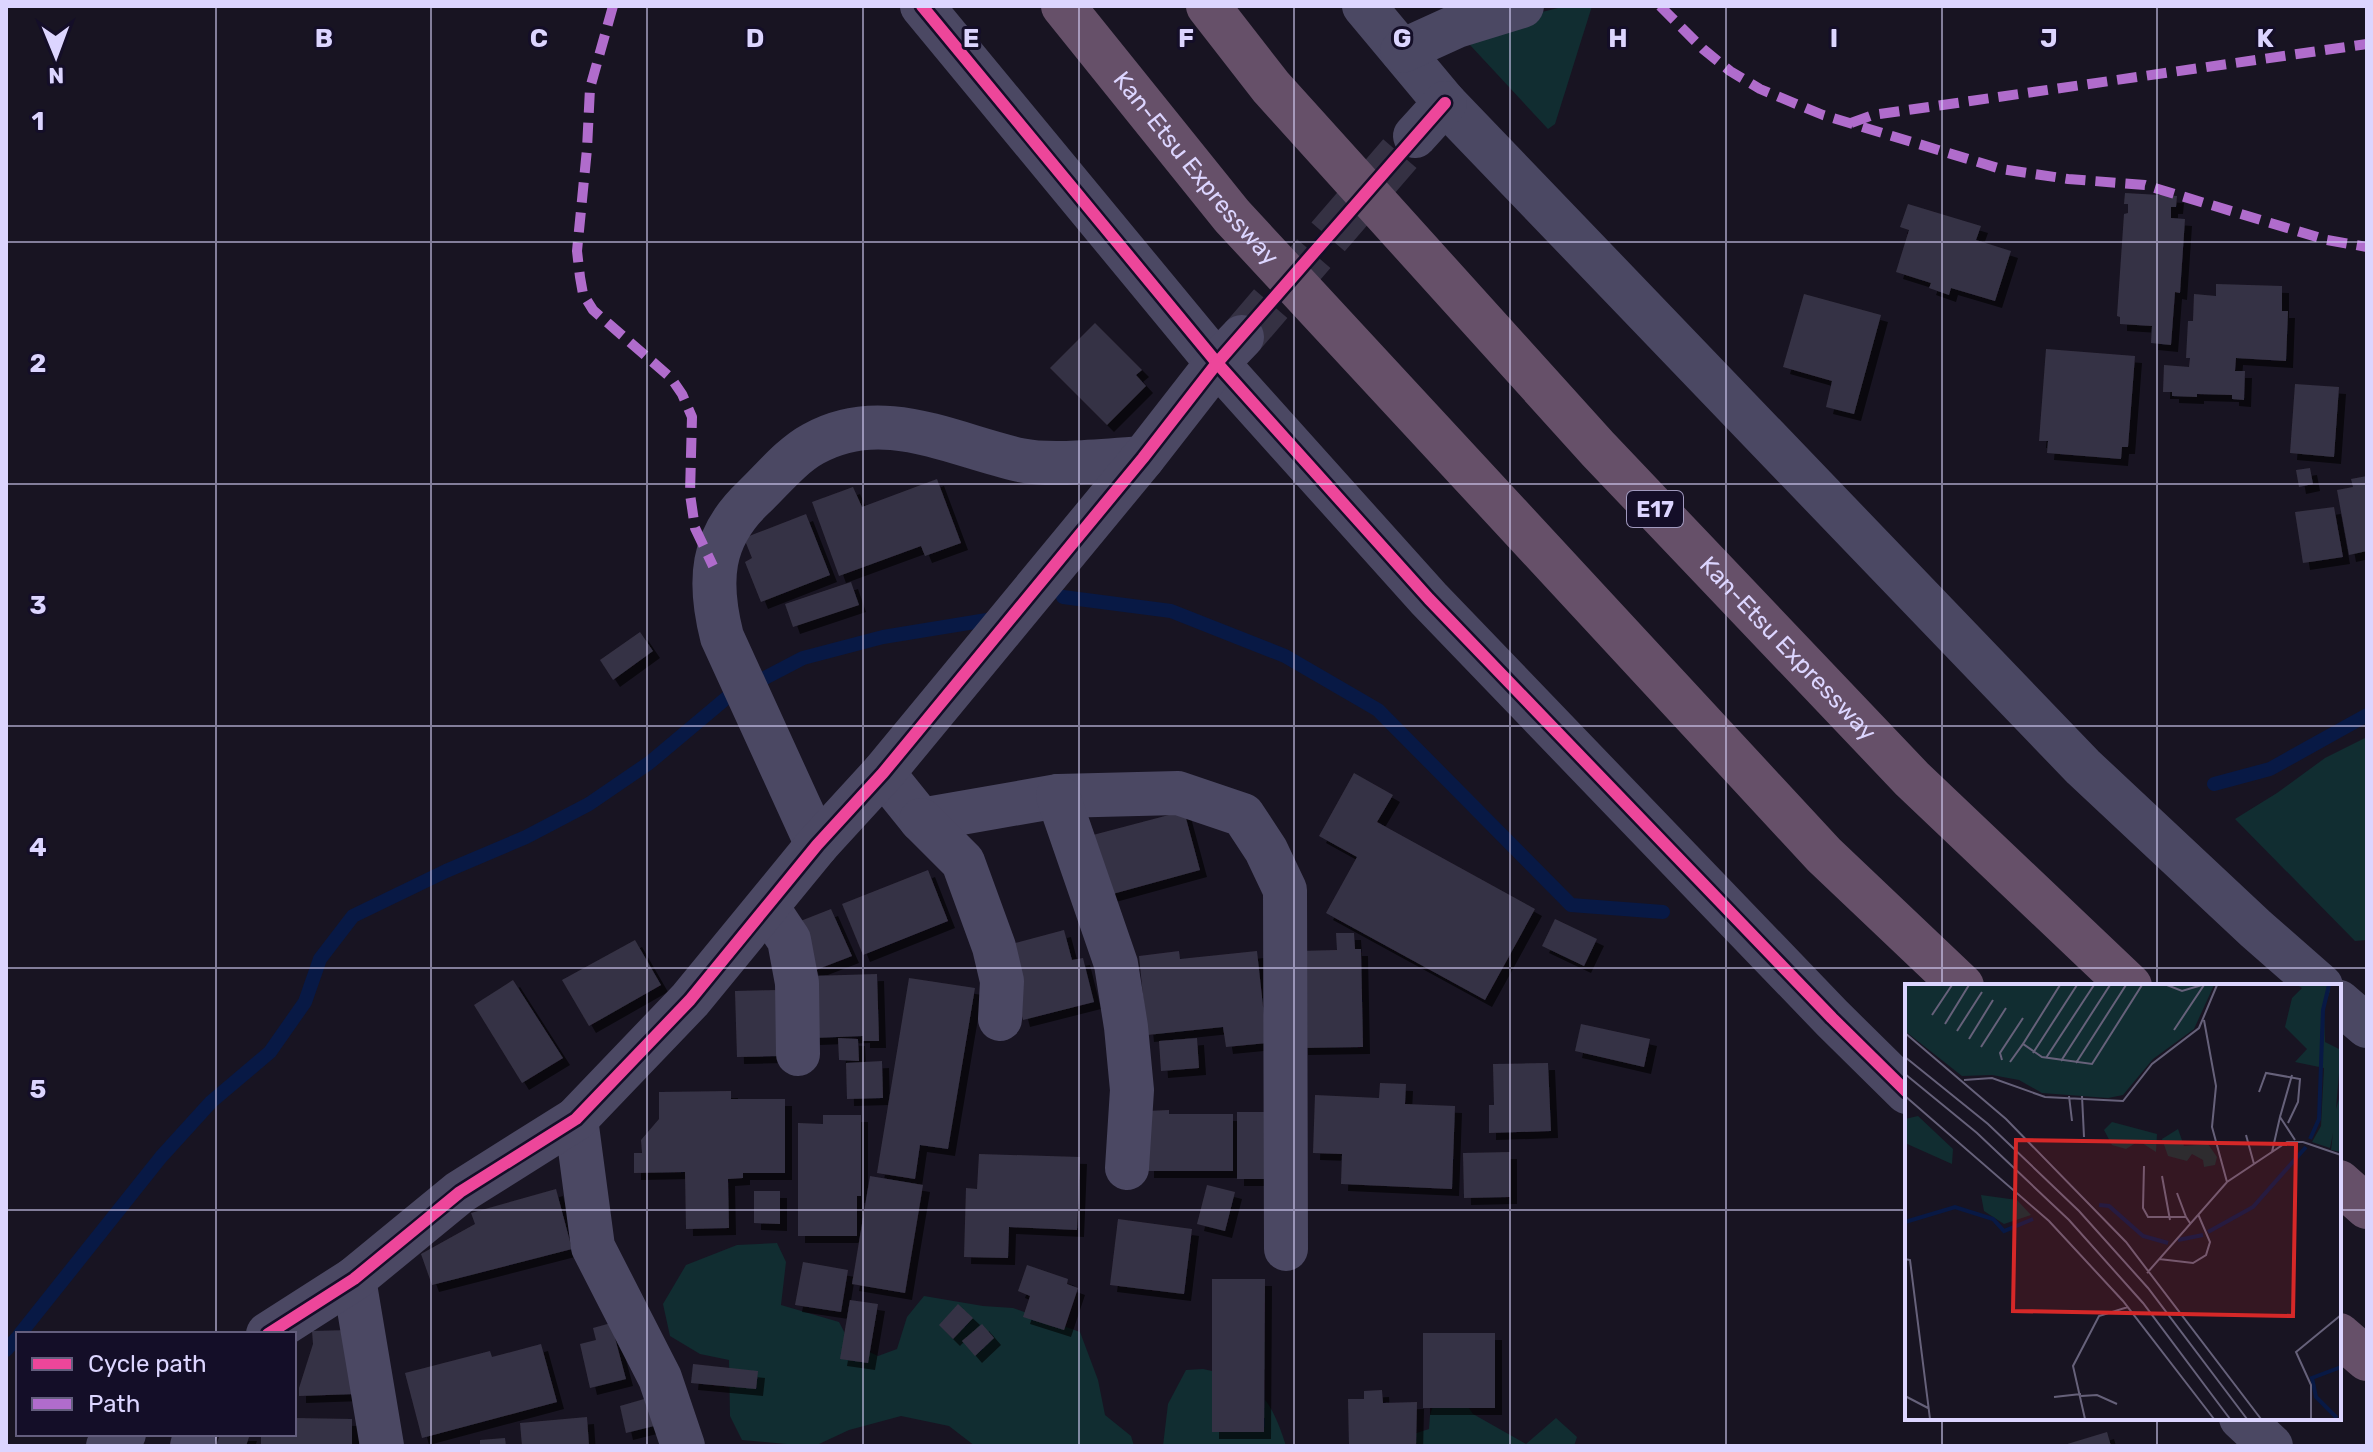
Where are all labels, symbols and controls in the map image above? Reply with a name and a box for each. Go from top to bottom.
north arrow [16,16,96,96]
text: B [315,23,333,54]
text: C [530,23,548,54]
text: D [746,23,764,54]
text: E [963,23,979,54]
text: F [1178,23,1194,54]
text: G [1393,23,1411,54]
text: H [1608,23,1628,54]
text: I [1830,23,1838,54]
text: J [2040,23,2058,54]
text: K [2256,23,2274,54]
text: N [48,62,64,89]
street label: Kan-Etsu Expressway [1108,66,1284,271]
text: 1 [32,106,44,137]
text: 2 [30,348,46,379]
road number: E17 [1627,491,1683,527]
street label: Kan-Etsu Expressway [1694,551,1882,746]
text: 3 [29,590,47,621]
text: 4 [29,832,47,863]
inset map [1905,984,2341,1420]
text: 5 [30,1074,46,1105]
legend [16,1332,296,1436]
text: Cycle path [88,1350,207,1378]
text: Path [88,1390,140,1418]

